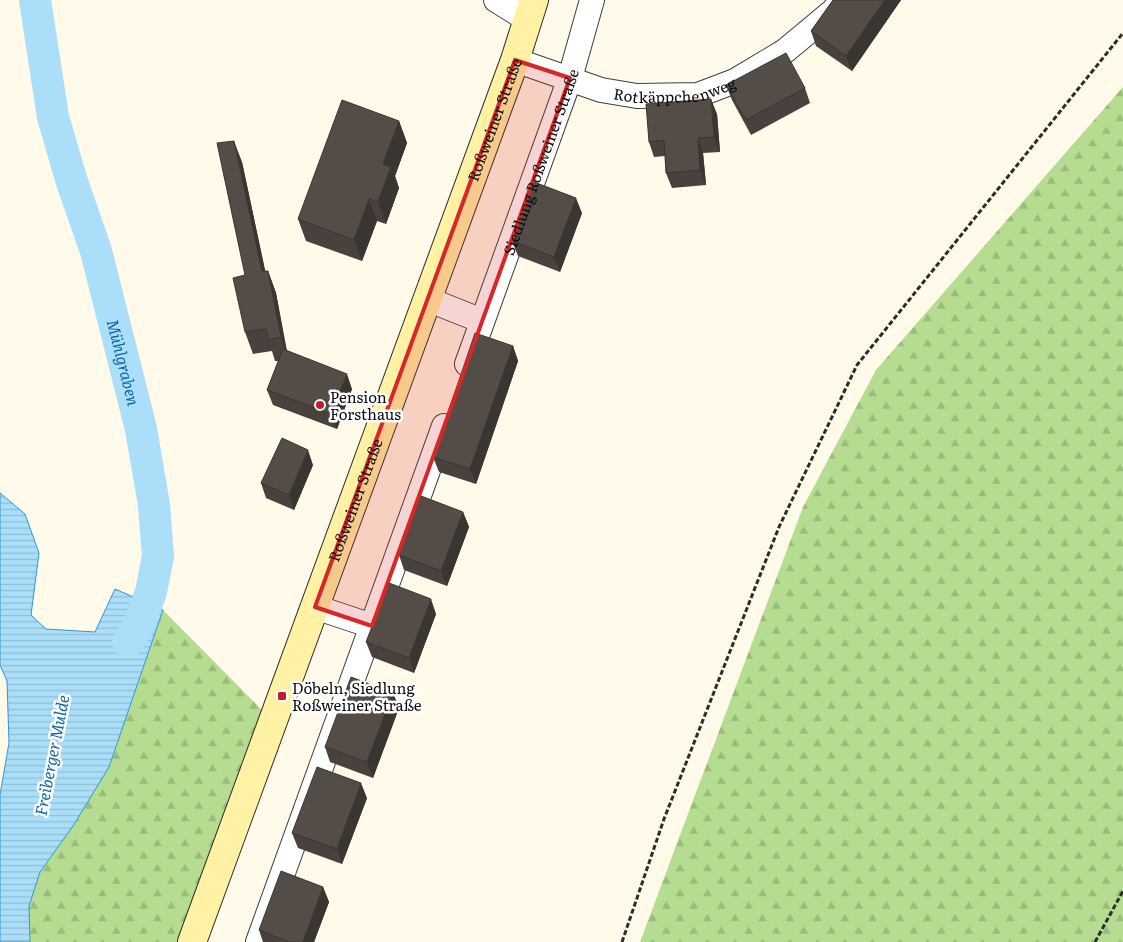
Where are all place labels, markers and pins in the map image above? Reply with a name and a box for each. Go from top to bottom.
place label: Pension Forsthaus [330,385,401,425]
marker: Pension Forsthaus [314,399,326,411]
place label: Döbeln, Siedlung Roßweiner Straße [292,676,422,716]
marker: Döbeln, Siedlung Roßweiner Straße [276,690,288,702]

